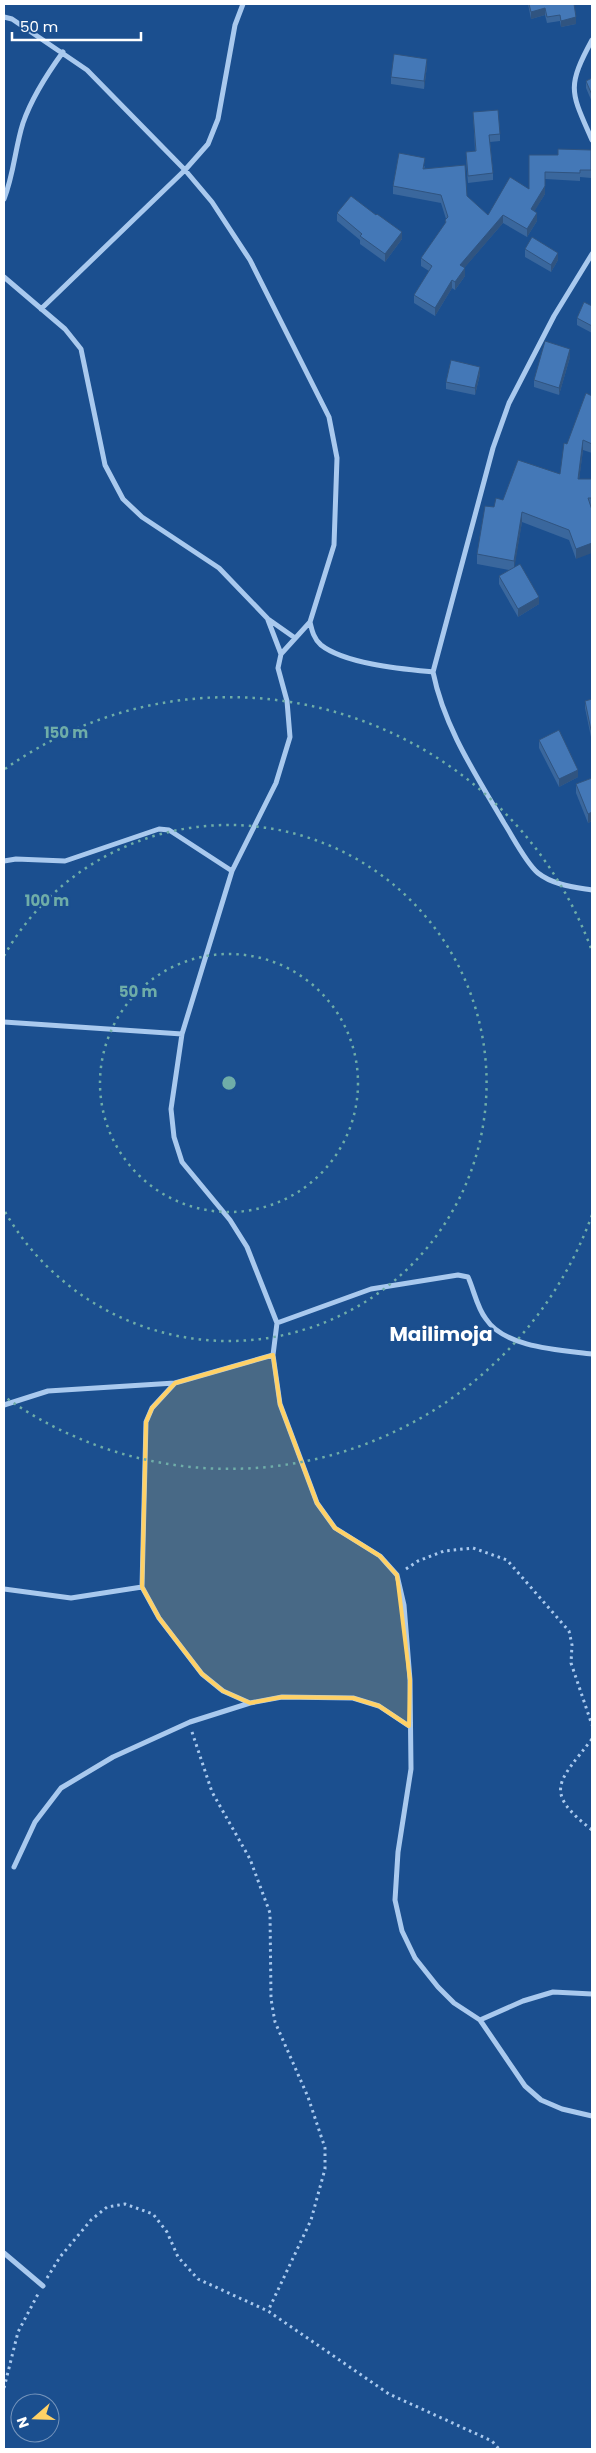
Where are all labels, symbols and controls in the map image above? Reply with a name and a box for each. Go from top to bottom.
scale bar [12,10,141,42]
text: 50 m [20,16,58,37]
text: 150 m [44,722,88,743]
text: 100 m [25,890,69,911]
text: 50 m [119,981,157,1002]
centre of rings [220,1074,238,1092]
district label: Mailimoja [389,1320,493,1348]
north arrow [10,2393,60,2443]
text: N [12,2414,34,2431]

